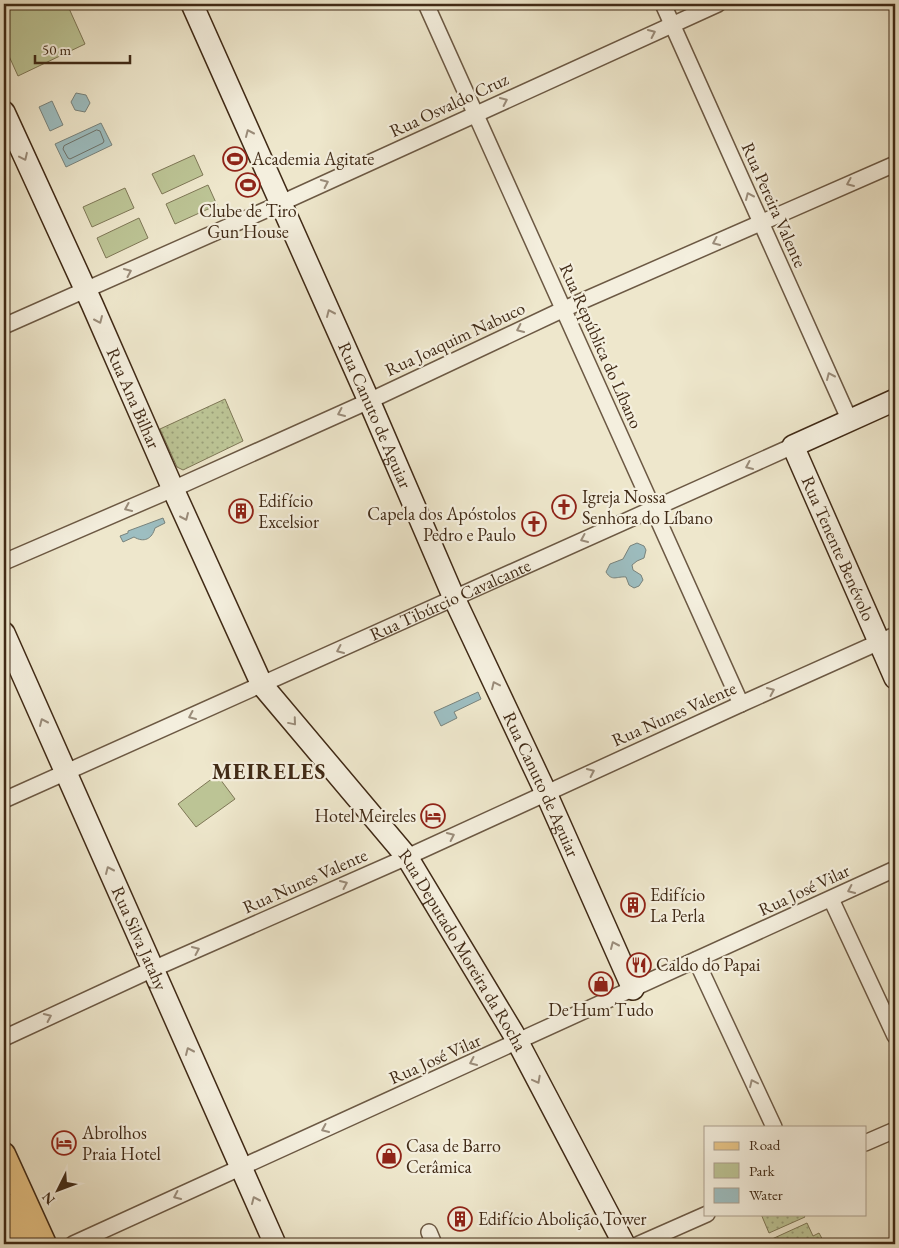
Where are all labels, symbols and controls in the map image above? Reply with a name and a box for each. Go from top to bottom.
one-way arrow [647,29,656,39]
scale bar [35,32,130,64]
text: 50 m [42,40,71,59]
street label: Rua Osvaldo Cruz [386,67,512,142]
one-way arrow [499,96,508,107]
one-way arrow [245,129,256,138]
street label: Rua Pereira Valente [737,139,812,271]
sports icon: Academia Agitate [222,146,248,172]
place label: Academia Agitate [251,147,374,170]
one-way arrow [18,152,28,161]
sports icon: Clube de Tiro Gun House [235,172,261,198]
one-way arrow [846,177,855,188]
one-way arrow [320,178,329,189]
one-way arrow [744,192,755,201]
place label: Clube de Tiro Gun House [199,199,297,243]
one-way arrow [712,235,721,246]
street label: Rua República do Líbano [555,260,648,432]
one-way arrow [123,268,132,278]
street label: Rua Joaquim Nabuco [381,296,529,381]
one-way arrow [325,309,336,318]
one-way arrow [92,315,103,324]
one-way arrow [516,323,525,333]
street label: Rua Canuto de Aguiar [333,338,417,492]
street label: Rua Ana Bilhar [102,344,166,452]
one-way arrow [826,372,837,381]
one-way arrow [337,407,346,418]
one-way arrow [745,459,754,470]
street label: Rua Tenente Benévolo [797,472,881,625]
place label: Igreja Nossa Senhora do Líbano [582,485,713,529]
place label: Edifício Excelsior [258,489,319,533]
church icon: Igreja Nossa Senhora do Líbano [551,494,577,520]
building icon: Edifício Excelsior [228,498,254,524]
one-way arrow [124,502,133,513]
place label: Capela dos Apóstolos Pedro e Paulo [367,502,516,546]
church icon: Capela dos Apóstolos Pedro e Paulo [521,511,547,537]
one-way arrow [179,512,190,521]
one-way arrow [580,533,589,544]
street label: Rua Tibúrcio Cavalcante [366,553,534,645]
one-way arrow [336,643,345,654]
street label: Rua Nunes Valente [608,676,740,751]
one-way arrow [491,681,502,690]
one-way arrow [766,686,775,697]
street label: Rua Canuto de Aguiar [498,708,585,860]
one-way arrow [188,710,197,721]
one-way arrow [288,717,297,726]
one-way arrow [39,718,50,727]
district label: MEIRELES [212,757,326,786]
one-way arrow [586,768,595,779]
hotel icon: Hotel Meireles [420,803,446,829]
place label: Hotel Meireles [314,804,416,827]
one-way arrow [446,832,455,843]
street label: Rua Nunes Valente [239,843,371,918]
street label: Rua Deputado Moreira da Rocha [394,844,533,1056]
street label: Rua José Vilar [754,858,853,921]
one-way arrow [105,866,116,875]
one-way arrow [339,880,348,891]
street label: Rua Silva Jatahy [107,883,173,994]
place label: Edifício La Perla [650,883,706,927]
one-way arrow [847,883,856,894]
building icon: Edifício La Perla [620,892,646,918]
one-way arrow [609,941,620,950]
one-way arrow [191,945,200,956]
restaurant icon: Caldo do Papai [626,952,652,978]
place label: Caldo do Papai [656,953,761,976]
shop icon: De Hum Tudo [588,971,614,997]
place label: De Hum Tudo [548,998,654,1021]
one-way arrow [43,1013,52,1024]
street label: Rua José Vilar [385,1028,484,1089]
one-way arrow [185,1047,196,1056]
one-way arrow [469,1056,478,1067]
one-way arrow [531,1075,541,1084]
one-way arrow [749,1079,759,1088]
place label: Abrolhos Praia Hotel [81,1121,161,1165]
one-way arrow [321,1123,330,1134]
legend [704,1126,866,1216]
hotel icon: Abrolhos Praia Hotel [51,1130,77,1156]
place label: Casa de Barro Cerâmica [406,1134,501,1178]
text: Road [749,1135,781,1154]
shop icon: Casa de Barro Cerâmica [376,1143,402,1169]
text: Park [749,1161,776,1180]
north arrow [32,1166,82,1216]
text: Water [749,1185,783,1204]
text: N [37,1188,59,1209]
one-way arrow [173,1190,182,1201]
one-way arrow [251,1196,261,1205]
building icon: Edifício Abolição Tower [447,1206,473,1232]
place label: Edifício Abolição Tower [478,1207,646,1230]

